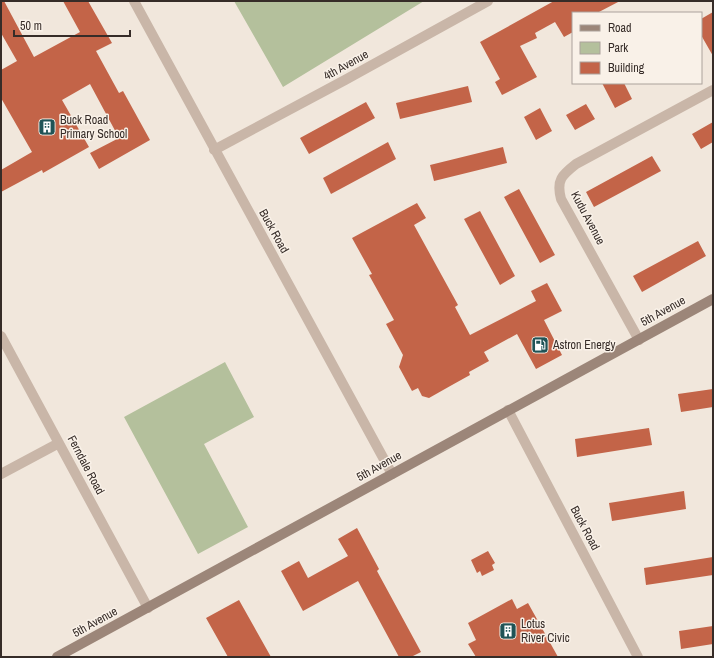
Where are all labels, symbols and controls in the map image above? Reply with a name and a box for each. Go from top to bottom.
scale bar [14,12,130,38]
legend [572,12,702,84]
text: 50 m [20,18,42,34]
text: Road [608,20,632,36]
text: Park [608,40,628,56]
street label: 4th Avenue [321,46,371,84]
text: Building [608,60,645,76]
place label: Buck Road Primary School [60,112,127,142]
building icon: Buck Road Primary School [37,117,57,137]
street label: Kudu Avenue [567,188,609,248]
street label: Buck Road [255,206,293,256]
street label: 5th Avenue [638,292,688,330]
fuel station icon: Astron Energy [530,335,550,355]
place label: Astron Energy [552,337,615,353]
street label: Ferndale Road [64,433,108,497]
street label: 5th Avenue [354,447,404,485]
street label: Buck Road [567,503,603,553]
street label: 5th Avenue [70,603,120,641]
place label: Lotus River Civic [521,616,570,646]
building icon: Lotus River Civic [498,621,518,641]

